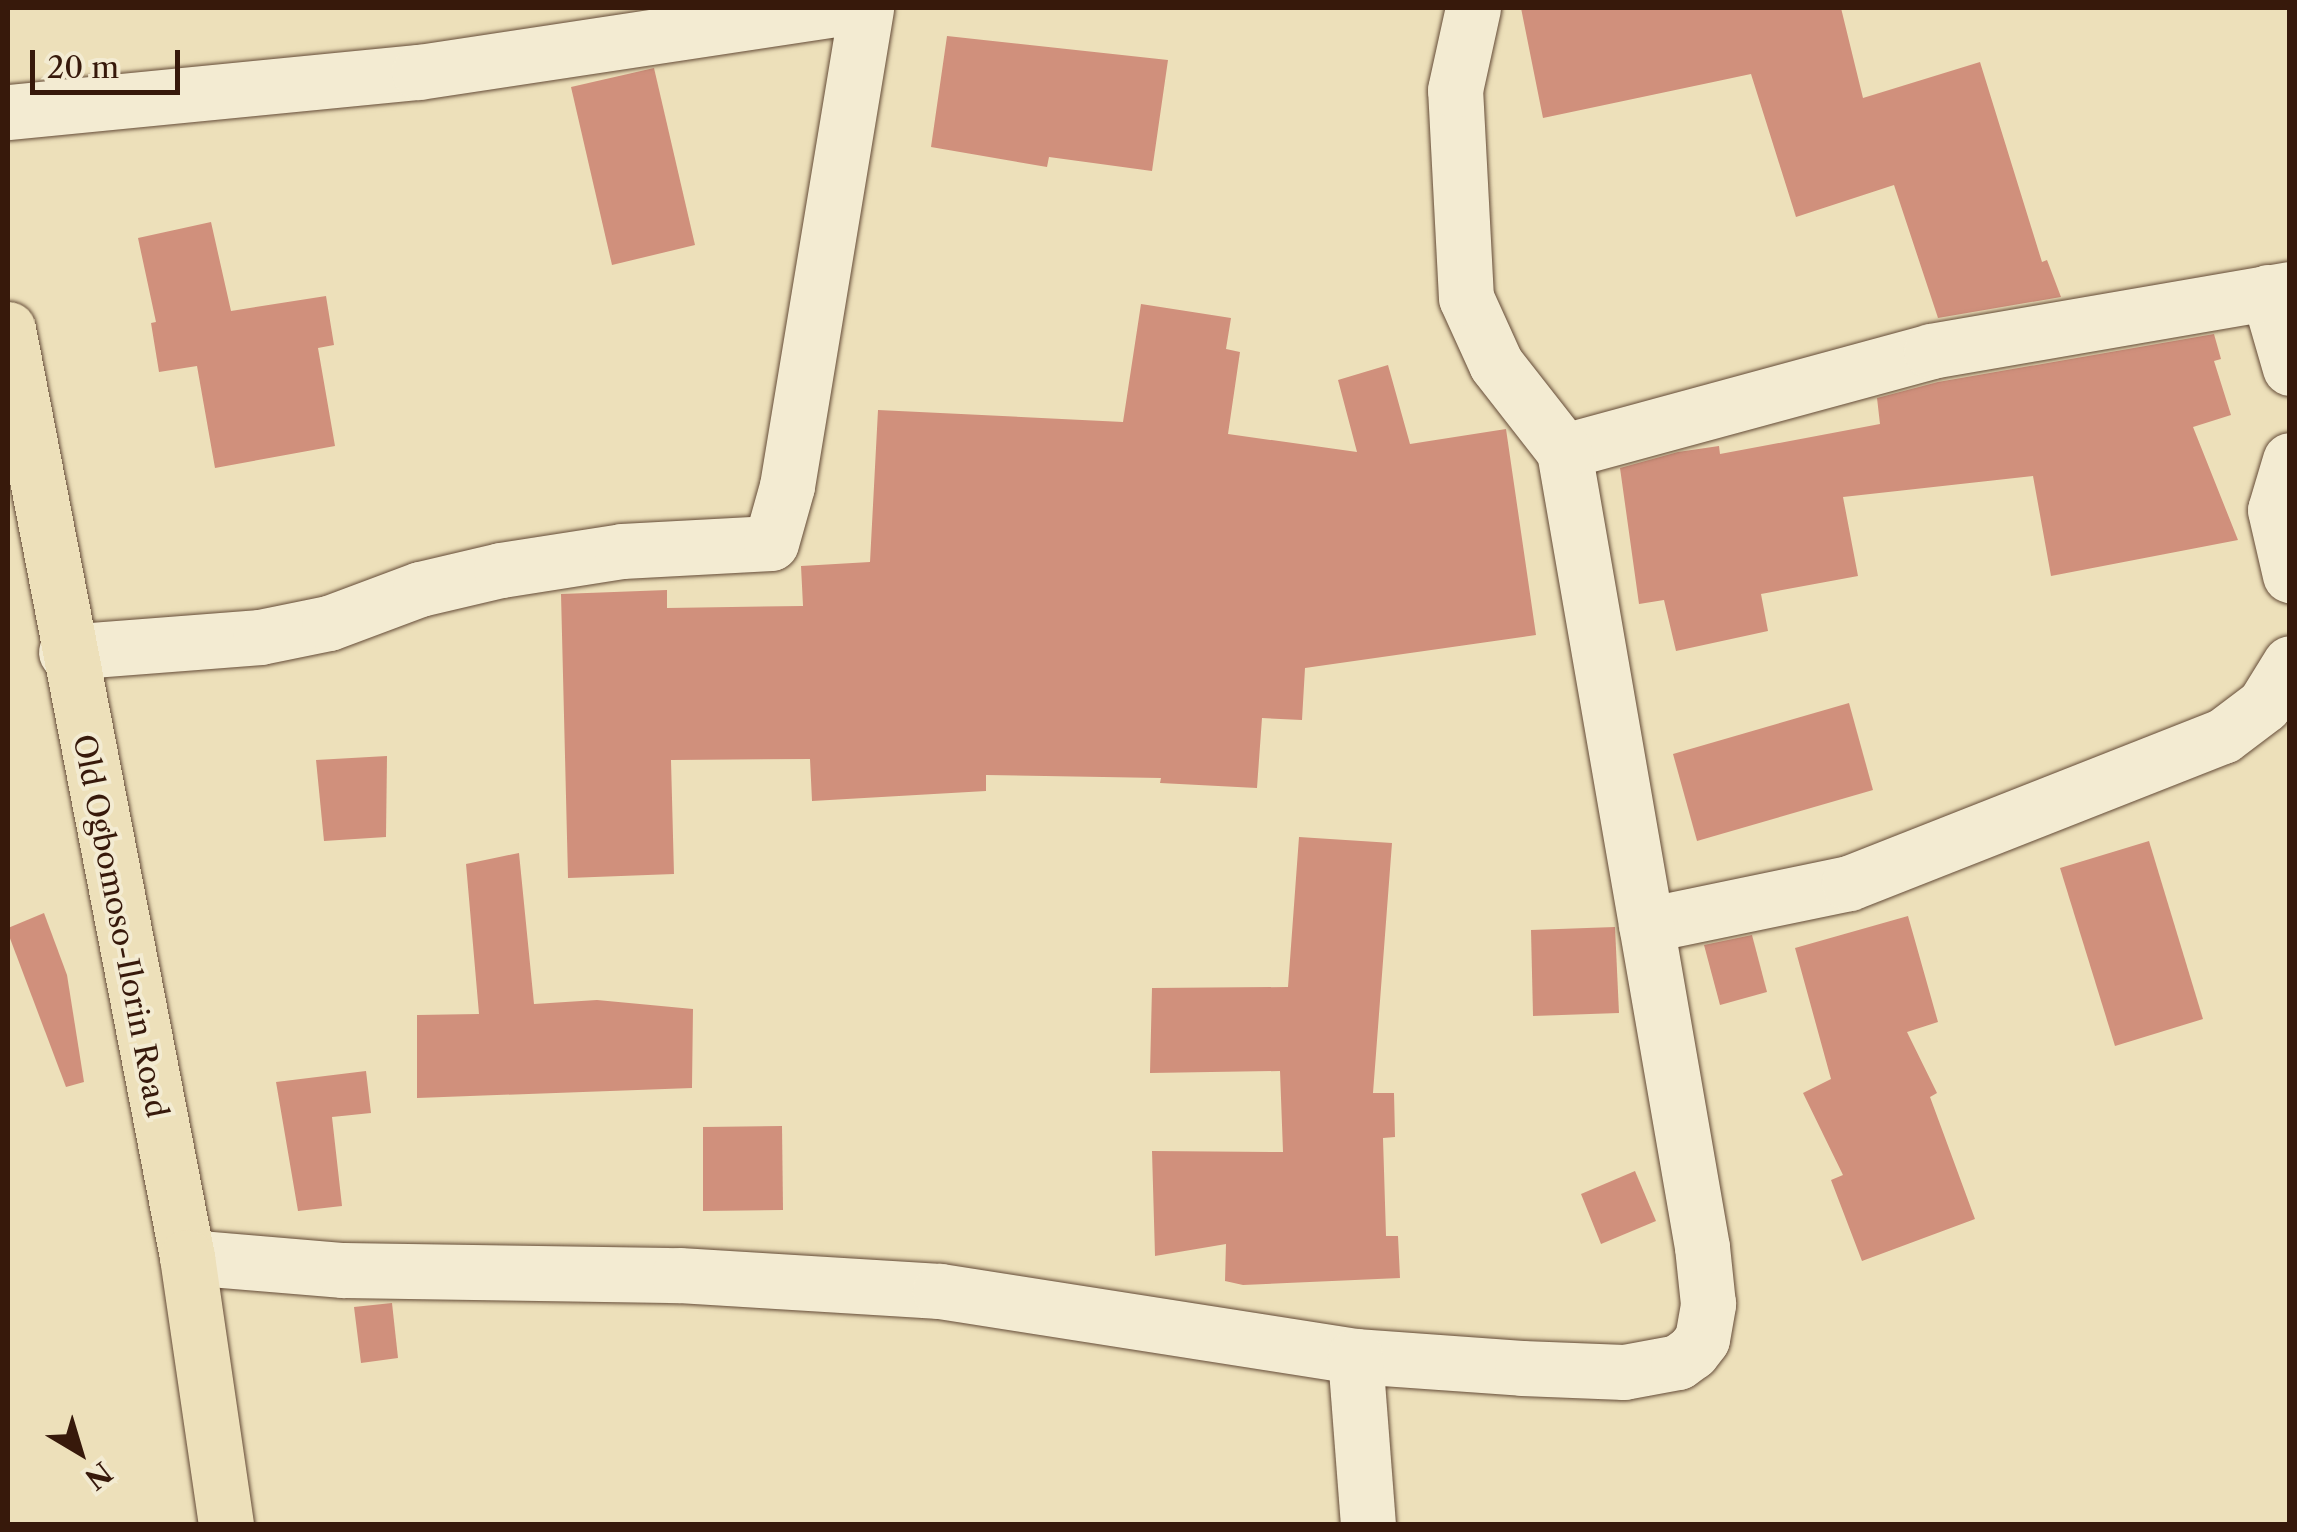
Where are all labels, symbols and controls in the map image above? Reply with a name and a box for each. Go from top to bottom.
scale bar [35,30,185,92]
text: 20 m [47,49,119,86]
street label: Old Ogbomoso-Ilorin Road [65,731,175,1121]
north arrow [30,1402,130,1502]
text: N [78,1455,119,1497]

